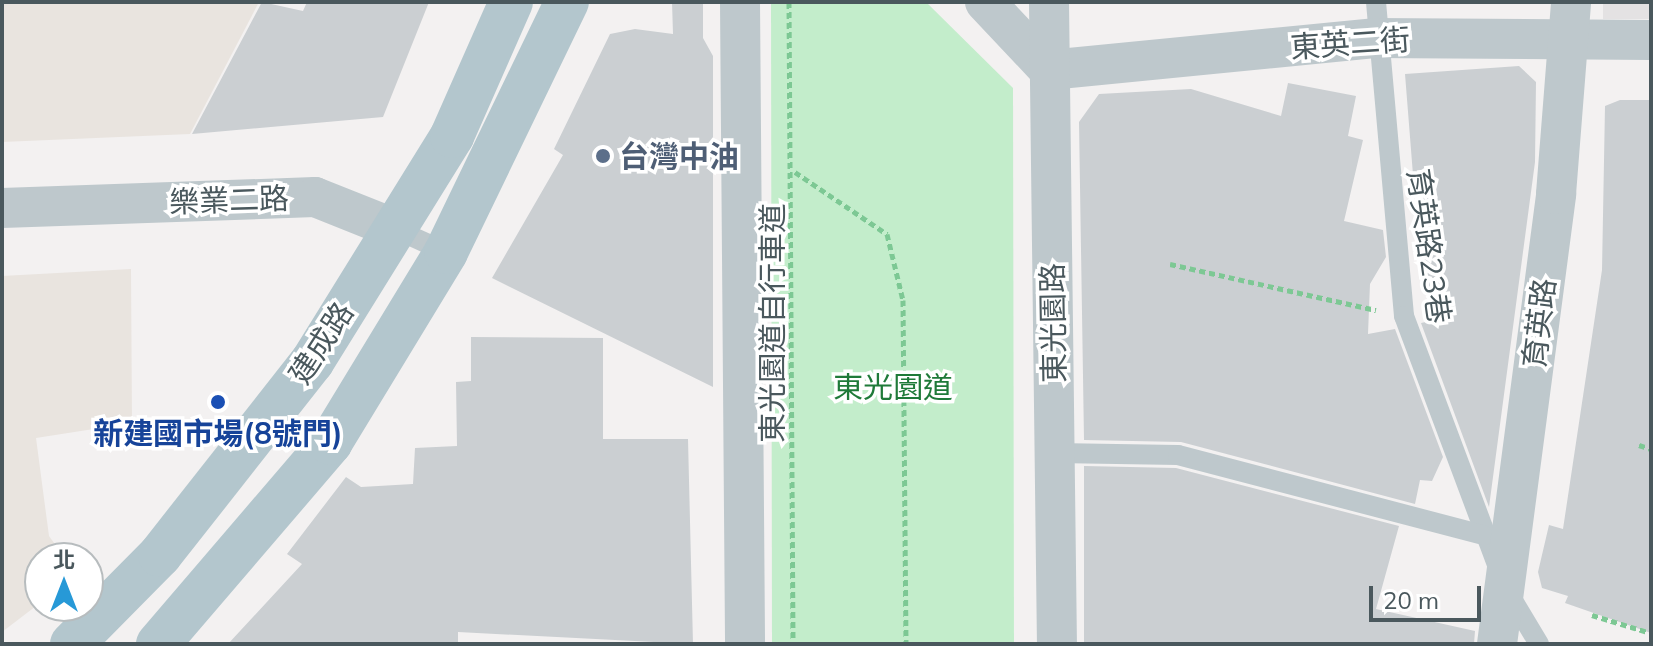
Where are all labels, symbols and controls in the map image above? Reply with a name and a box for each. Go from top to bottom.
street label: 東英二街 [1289,21,1411,65]
place label: 台灣中油 [619,138,739,174]
marker: 台灣中油 [594,147,612,165]
street label: 育英路23巷 [1400,166,1458,326]
street label: 樂業二路 [168,180,290,220]
street label: 東光園道自行車道 [754,203,790,443]
street label: 東光園路 [1034,263,1072,383]
street label: 育英路 [1516,276,1562,370]
street label: 建成路 [281,295,361,391]
park label: 東光園道 [833,369,953,405]
marker: 新建國市場(8號門) [209,393,227,411]
place label: 新建國市場(8號門) [93,415,343,451]
north arrow [24,542,104,622]
text: 北 [53,546,75,574]
scale bar [1373,570,1485,620]
text: 20 m [1383,585,1439,615]

